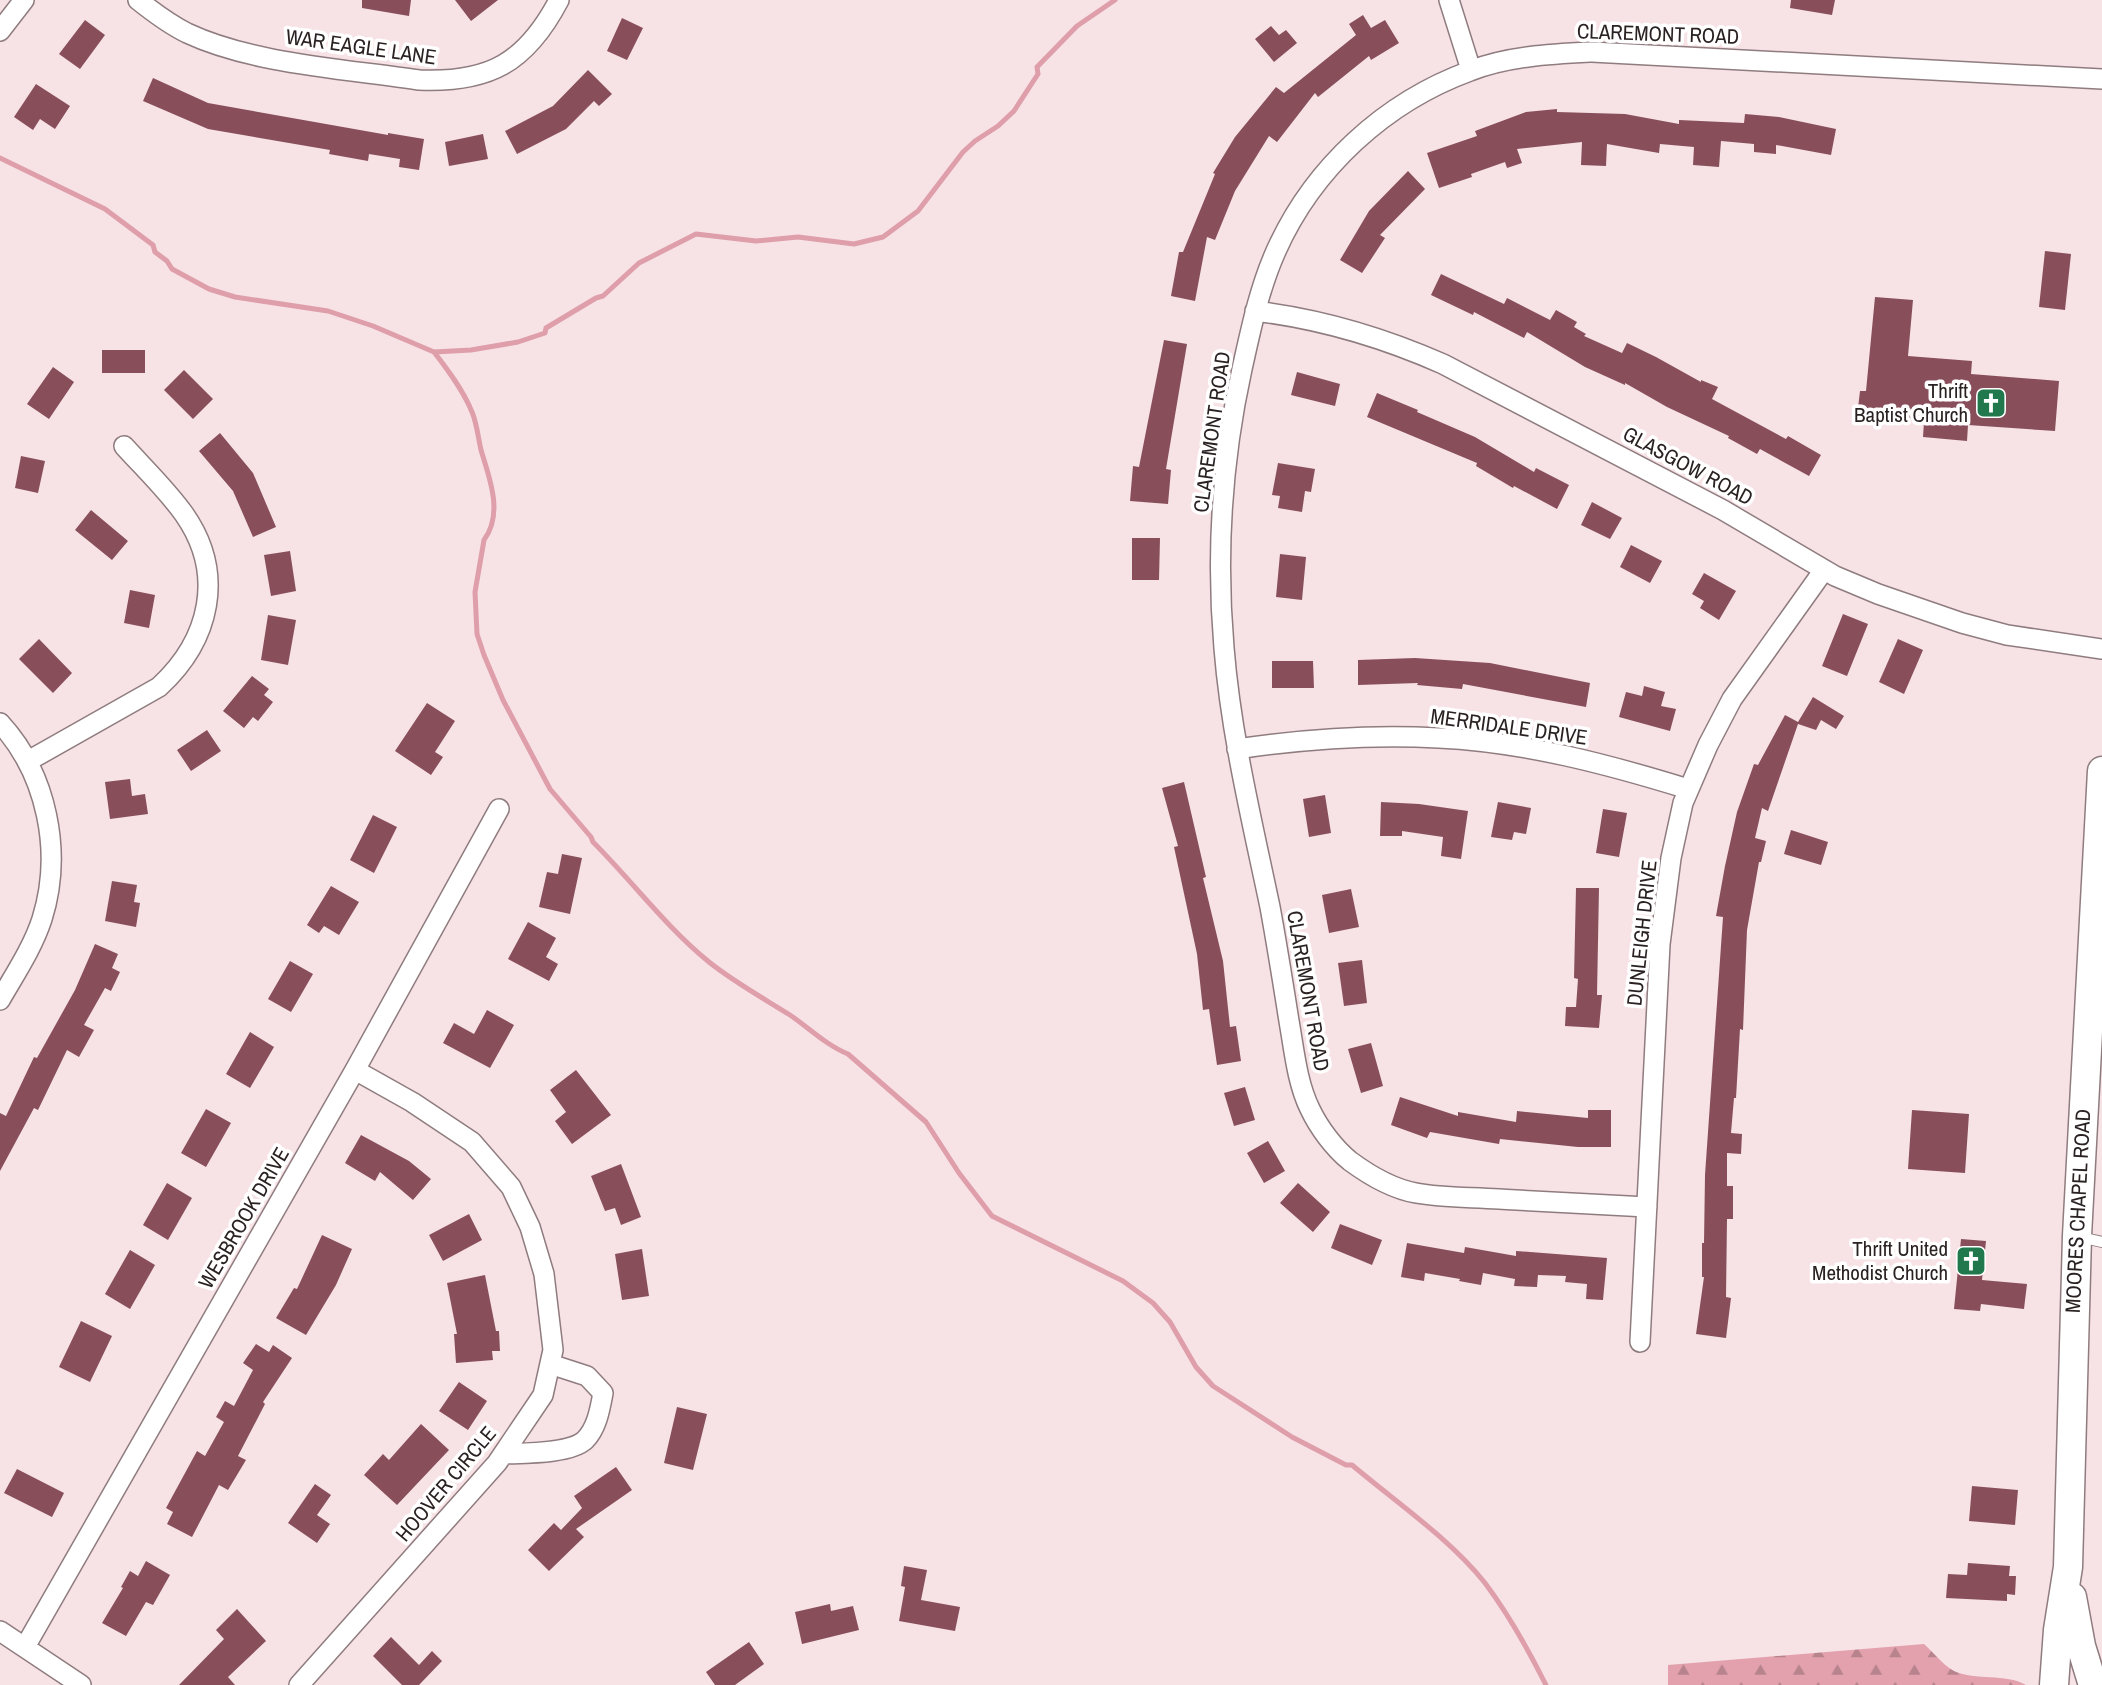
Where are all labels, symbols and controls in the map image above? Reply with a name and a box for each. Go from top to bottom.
street label: CLAREMONT ROAD [1576,16,1740,51]
street label: WAR EAGLE LANE [284,22,438,71]
street label: CLAREMONT ROAD [1186,350,1237,514]
place label: Thrift Baptist Church [1854,376,1968,429]
church icon: Thrift Baptist Church [1974,386,2008,420]
street label: GLASGOW ROAD [1618,419,1758,512]
street label: MERRIDALE DRIVE [1429,701,1589,752]
street label: DUNLEIGH DRIVE [1619,859,1664,1007]
street label: CLAREMONT ROAD [1280,908,1337,1073]
street label: MOORES CHAPEL ROAD [2058,1108,2097,1314]
street label: WESBROOK DRIVE [191,1142,296,1294]
place label: Thrift United Methodist Church [1812,1234,1948,1287]
church icon: Thrift United Methodist Church [1954,1244,1988,1278]
street label: HOOVER CIRCLE [389,1420,503,1548]

